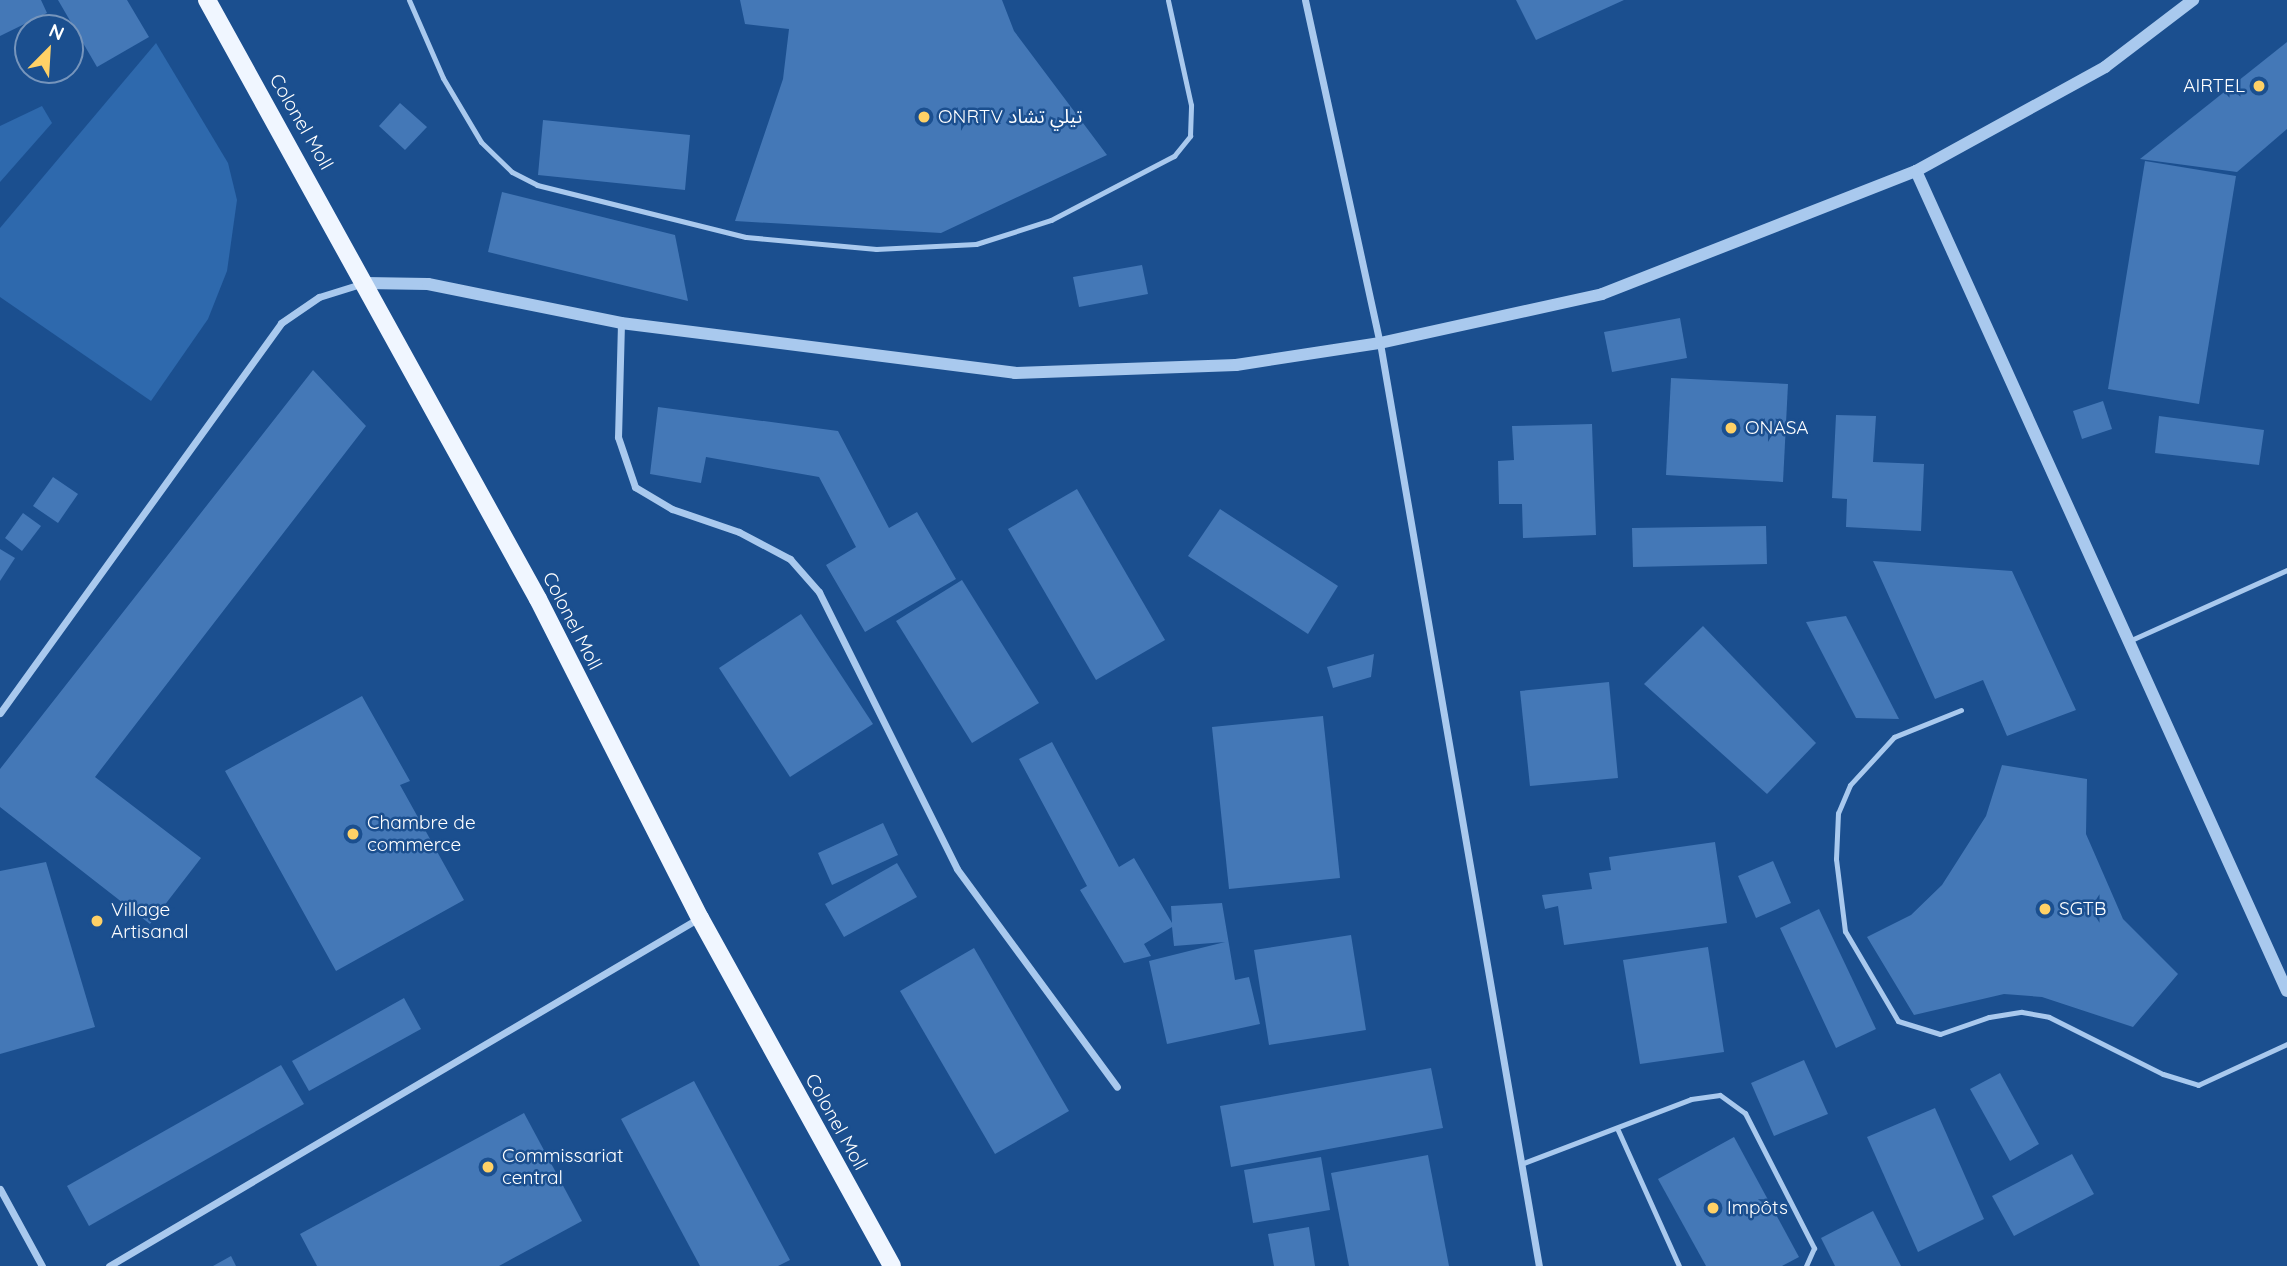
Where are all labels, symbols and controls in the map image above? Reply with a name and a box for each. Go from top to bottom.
north arrow [14,14,84,84]
text: N [45,18,68,45]
street label: Colonel Moll [264,70,338,174]
place label: AIRTEL [2183,75,2245,97]
marker: AIRTEL [2251,78,2267,94]
place label: ONRTV تيلي تشاد [938,106,1082,128]
marker: ONRTV تيلي تشاد [916,109,932,125]
place label: ONASA [1745,417,1809,439]
marker: ONASA [1723,420,1739,436]
street label: Colonel Moll [538,568,606,674]
place label: Chambre de commerce [367,812,476,856]
marker: Chambre de commerce [345,826,361,842]
place label: SGTB [2059,898,2106,920]
place label: Village Artisanal [111,899,189,943]
marker: SGTB [2037,901,2053,917]
marker: Village Artisanal [89,913,105,929]
street label: Colonel Moll [800,1070,872,1174]
place label: Commissariat central [502,1145,623,1189]
marker: Commissariat central [480,1159,496,1175]
place label: Impôts [1727,1197,1788,1219]
marker: Impôts [1705,1200,1721,1216]

